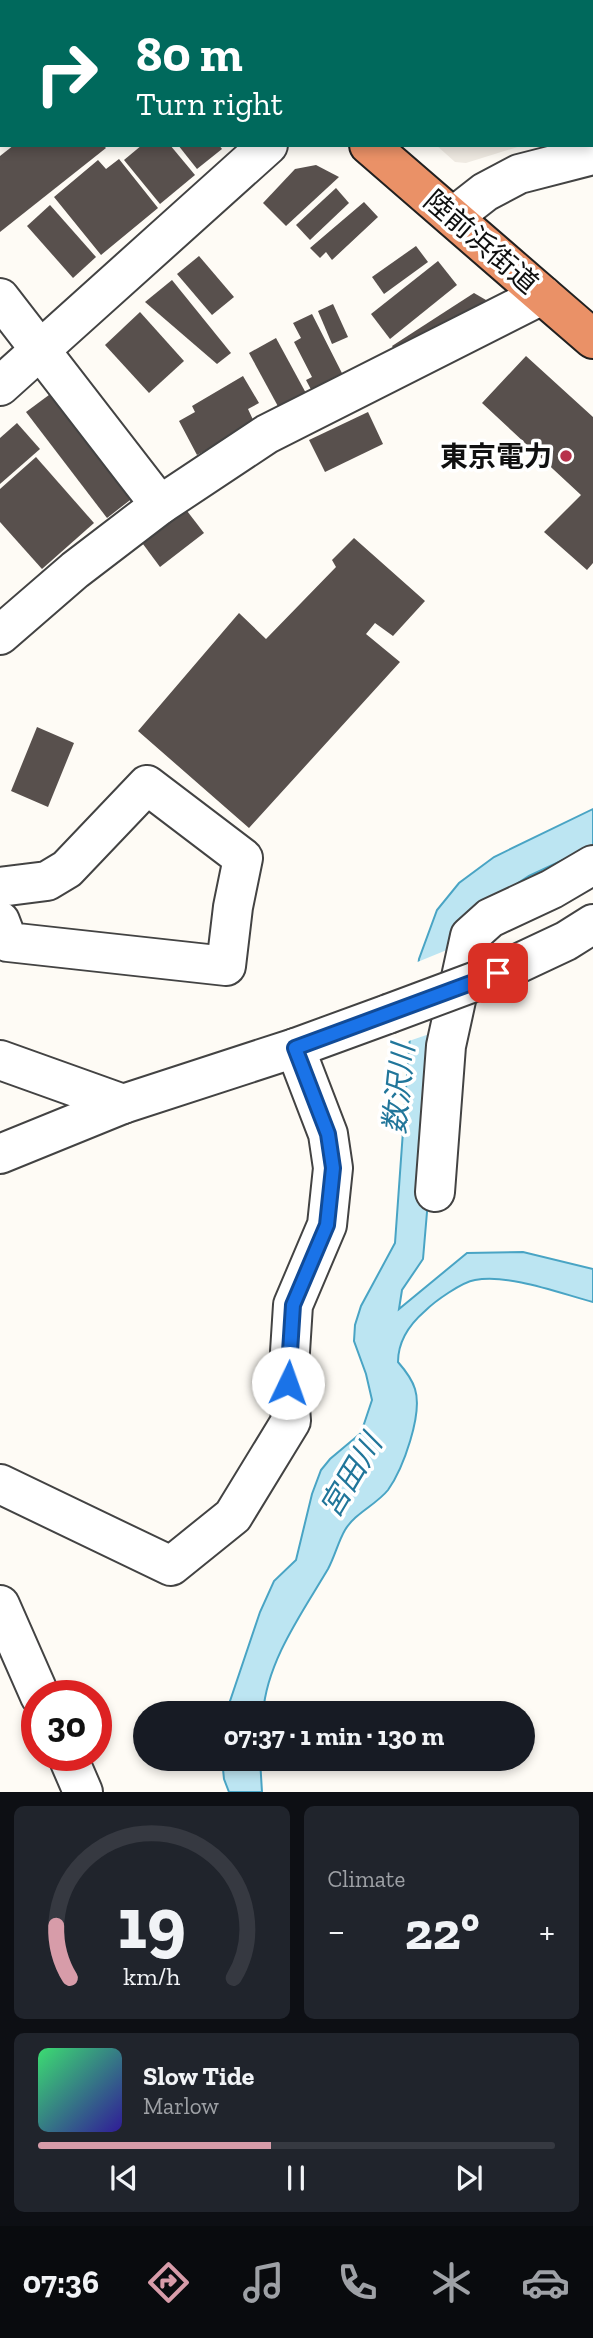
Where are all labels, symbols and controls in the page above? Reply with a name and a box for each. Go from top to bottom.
text: 80 m [136,25,243,84]
icon: right [21,28,112,119]
text: Turn right [136,85,283,123]
street label: 陸前浜街道 [417,184,545,300]
place label: 東京電力 [440,440,552,473]
marker: 東京電力 [558,448,574,464]
pin [468,943,528,1003]
icon: arrive [479,954,517,992]
water label: 数沢川 [376,1039,422,1136]
position arrow [251,1346,325,1420]
water label: 宮田川 [312,1426,391,1524]
speed limit sign: 30 [21,1680,112,1771]
text: 07:37 · 1 min · 130 m [224,1720,444,1752]
text: Climate [328,1865,405,1893]
text: 19 [118,1880,186,1968]
text: 22° [405,1900,480,1962]
text: − [328,1908,345,1954]
text: + [539,1908,555,1954]
text: km/h [123,1961,180,1991]
text: Slow Tide [143,2060,254,2092]
text: Marlow [143,2092,219,2120]
icon: previous [105,2159,143,2197]
icon: pause [277,2159,315,2197]
icon: next [450,2159,488,2197]
icon: directions [144,2258,193,2307]
icon: music [239,2258,288,2307]
icon: phone [333,2258,382,2307]
icon: climate [427,2258,476,2307]
icon: car [521,2258,570,2307]
text: 07:36 [23,2263,99,2301]

